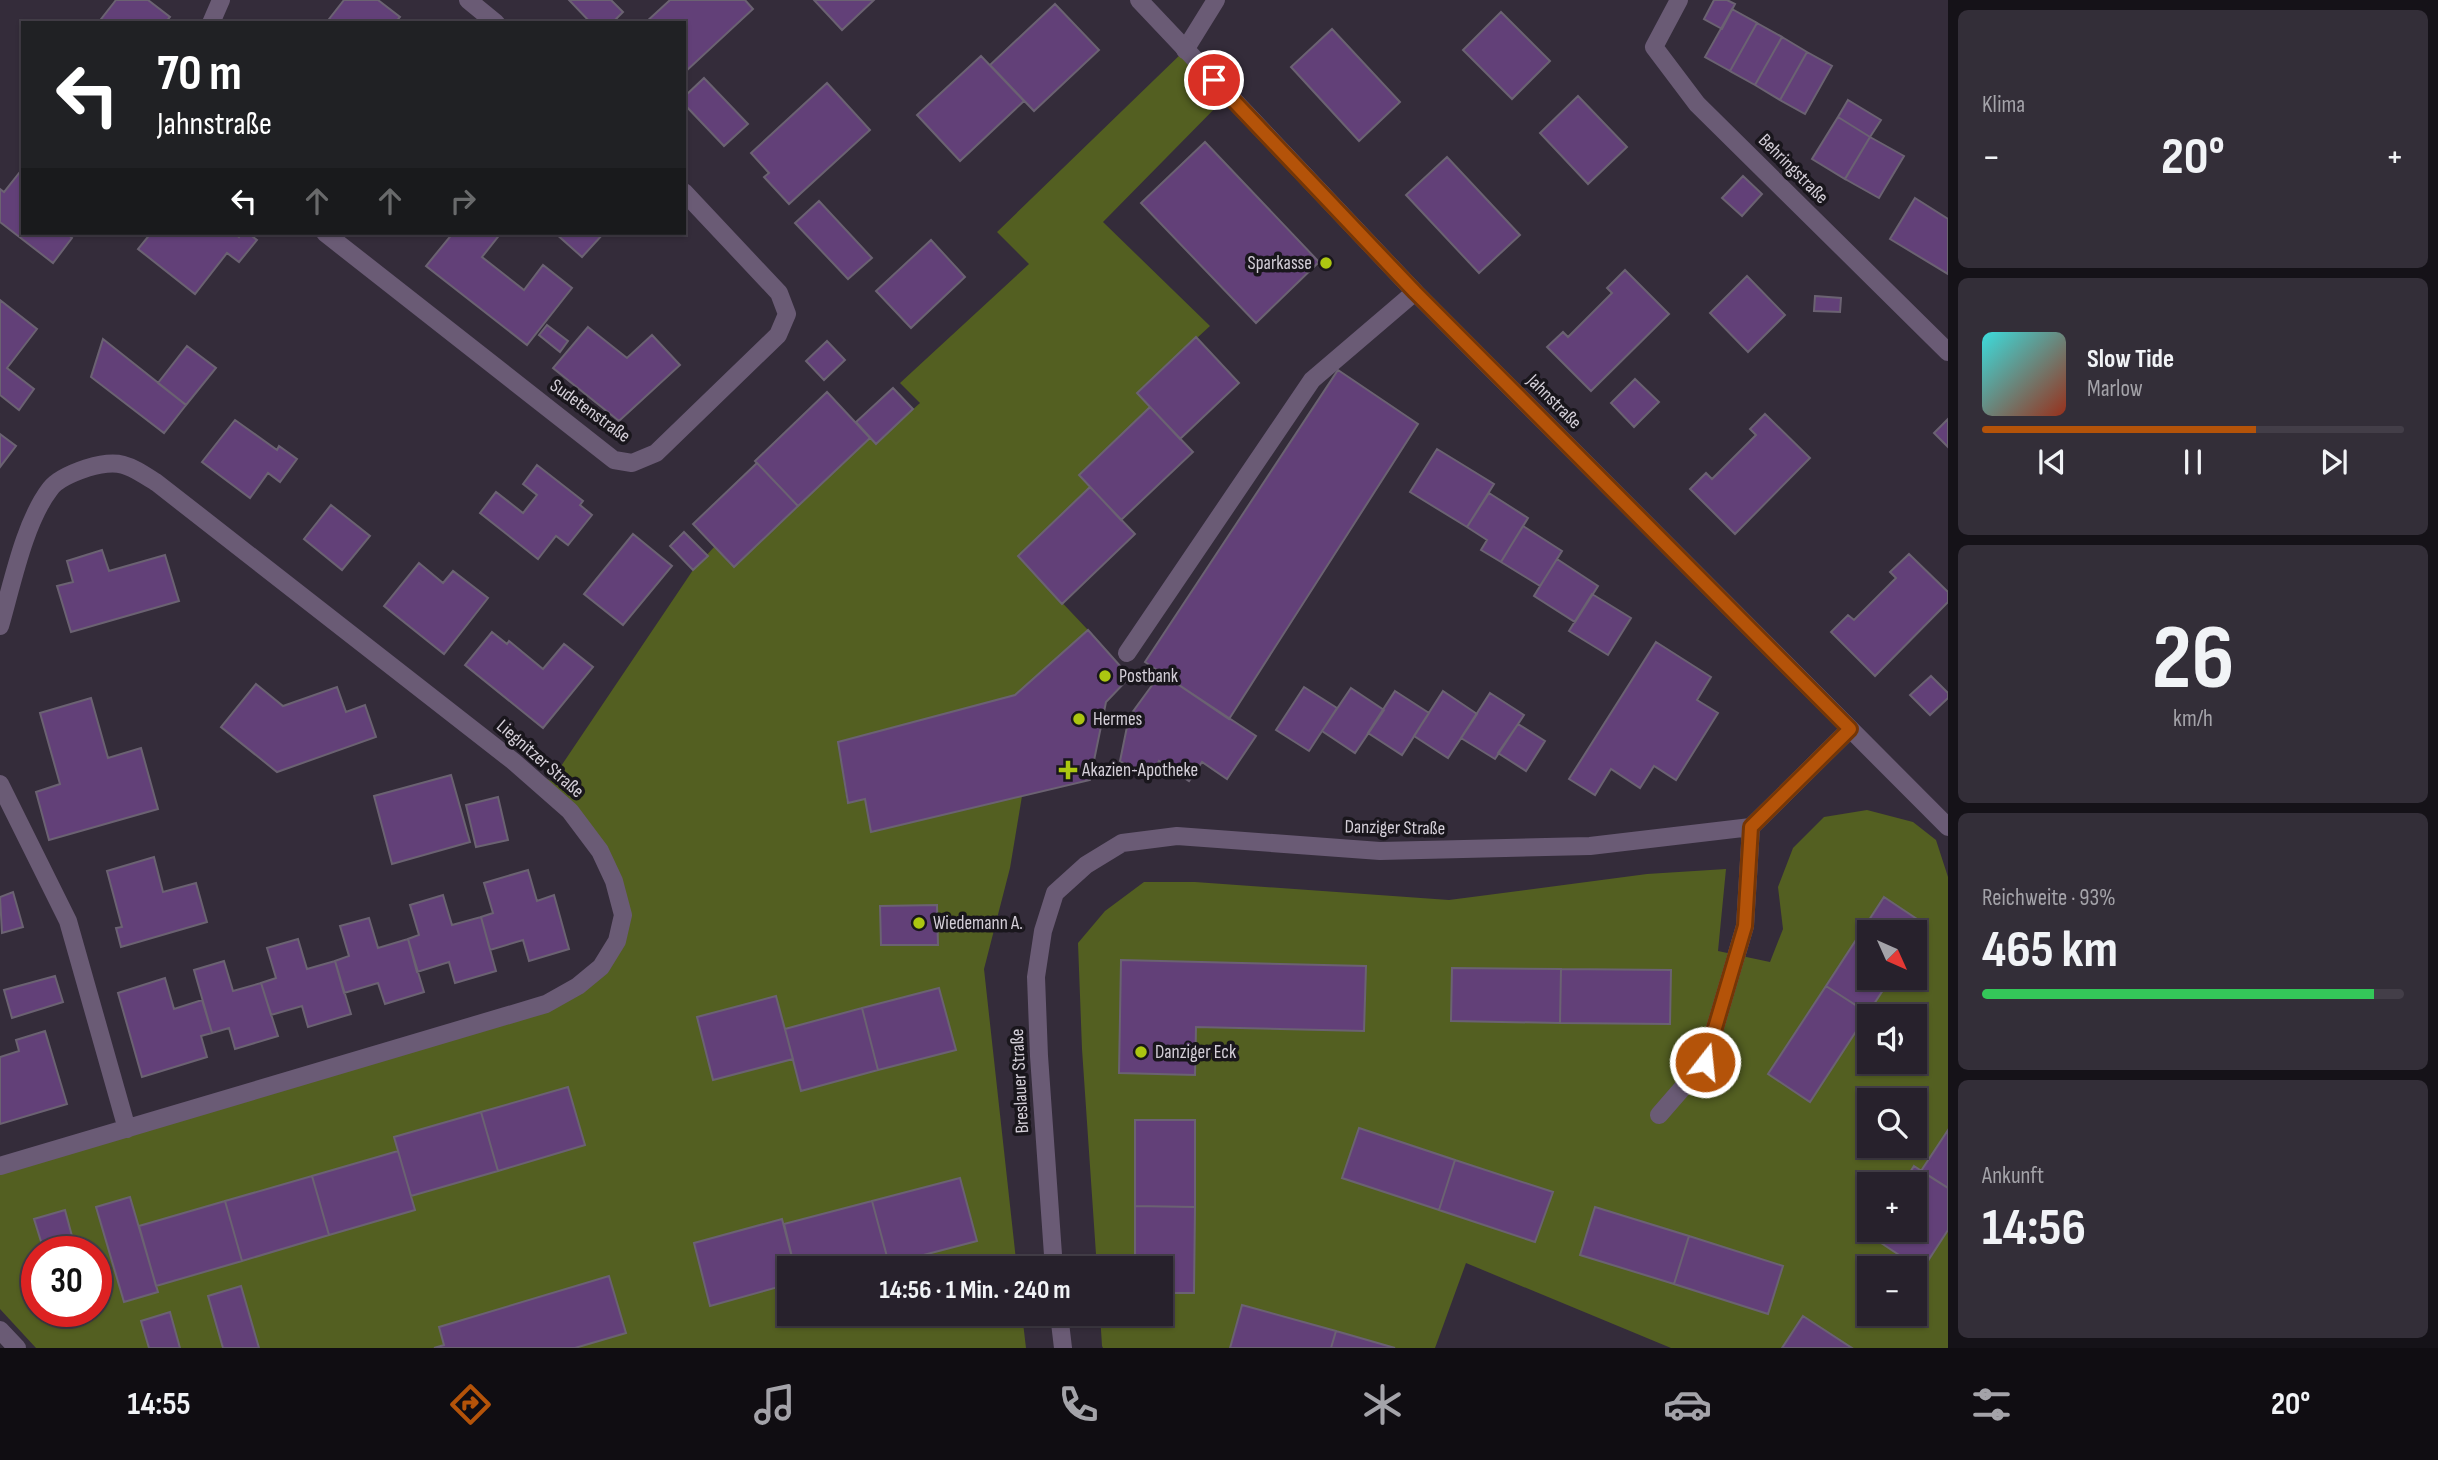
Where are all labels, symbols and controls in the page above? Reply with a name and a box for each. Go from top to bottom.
text: 70 m [157,45,242,104]
icon: left [42,49,133,140]
pin [1184,50,1244,110]
icon: arrive [1195,61,1233,99]
text: Klima [1982,91,2025,119]
text: Jahnstraße [157,105,272,144]
text: 20° [2161,126,2225,189]
street label: Behringstraße [1753,129,1833,209]
text: − [1982,135,2001,180]
text: + [2385,135,2404,180]
icon: left [225,182,263,220]
icon: ahead [298,182,336,220]
icon: ahead [371,182,409,220]
icon: right [444,182,482,220]
place label: Sparkasse [1248,252,1312,275]
marker: Sparkasse [1318,255,1334,271]
text: Slow Tide [2087,344,2174,375]
street label: Jahnstraße [1521,369,1586,434]
street label: Sudetenstraße [545,374,635,448]
text: Marlow [2087,375,2143,403]
icon: previous [2033,443,2071,481]
icon: pause [2174,443,2212,481]
icon: next [2315,443,2353,481]
text: 26 [2152,605,2234,714]
place label: Postbank [1119,665,1179,688]
marker: Postbank [1097,668,1113,684]
text: km/h [2173,705,2213,733]
place label: Hermes [1093,708,1143,731]
marker: Hermes [1071,711,1087,727]
street label: Liegnitzer Straße [492,715,588,803]
place label: Akazien-Apotheke [1081,759,1198,782]
marker: Akazien-Apotheke [1060,762,1076,778]
street label: Danziger Straße [1344,816,1446,840]
text: Reichweite · 93% [1982,884,2116,912]
place label: Wiedemann A. [933,912,1023,935]
marker: Wiedemann A. [911,915,927,931]
text: 465 km [1982,919,2118,982]
north arrow [1857,920,1927,990]
map controls [1857,920,1927,1326]
button: sound [1857,1004,1927,1074]
position arrow [1668,1025,1742,1099]
street label: Breslauer Straße [1006,1028,1034,1134]
place label: Danziger Eck [1155,1041,1237,1064]
marker: Danziger Eck [1133,1044,1149,1060]
button: search [1857,1088,1927,1158]
text: Ankunft [1982,1162,2044,1190]
button: + [1857,1172,1927,1242]
text: 14:56 [1982,1197,2086,1260]
speed limit sign: 30 [21,1236,112,1327]
button: − [1857,1256,1927,1326]
text: 14:56 · 1 Min. · 240 m [879,1275,1071,1306]
icon: directions [446,1380,495,1429]
icon: music [750,1380,799,1429]
icon: phone [1054,1380,1103,1429]
icon: climate [1358,1380,1407,1429]
icon: car [1663,1380,1712,1429]
icon: filters [1967,1380,2016,1429]
text: 14:55 [128,1385,191,1424]
text: 20° [2271,1385,2310,1424]

